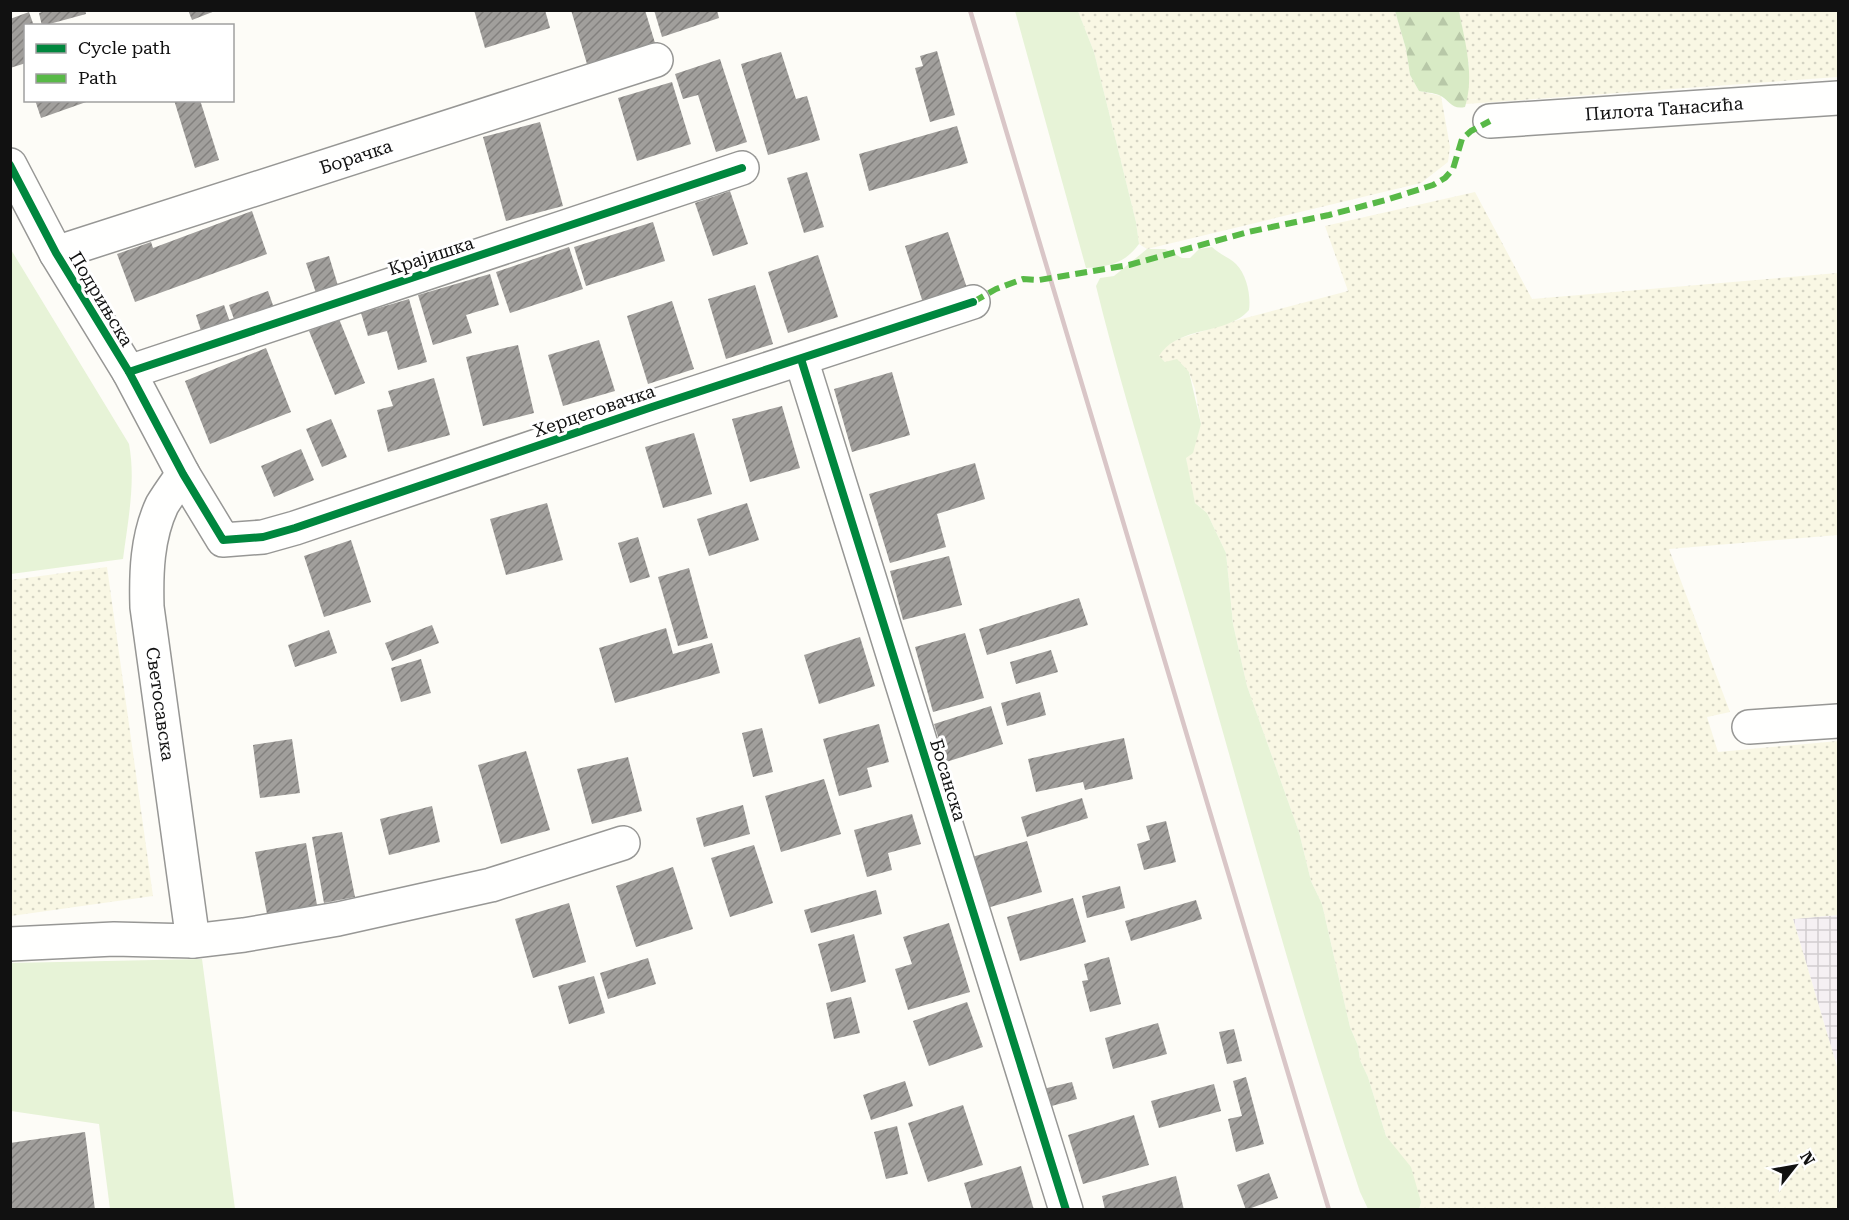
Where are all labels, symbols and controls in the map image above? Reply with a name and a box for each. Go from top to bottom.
legend [24,24,234,102]
text: Cycle path [78,37,171,58]
text: Path [78,67,117,88]
street label: Пилота Танасића [1584,92,1744,125]
street label: Борачка [317,135,395,178]
street label: Крајишка [385,232,476,279]
street label: Подрињска [65,248,138,350]
street label: Херцеговачка [530,380,658,441]
street label: Светосавска [142,646,179,763]
street label: Босанска [926,736,971,824]
north arrow [1765,1136,1825,1196]
text: N [1796,1148,1819,1169]

